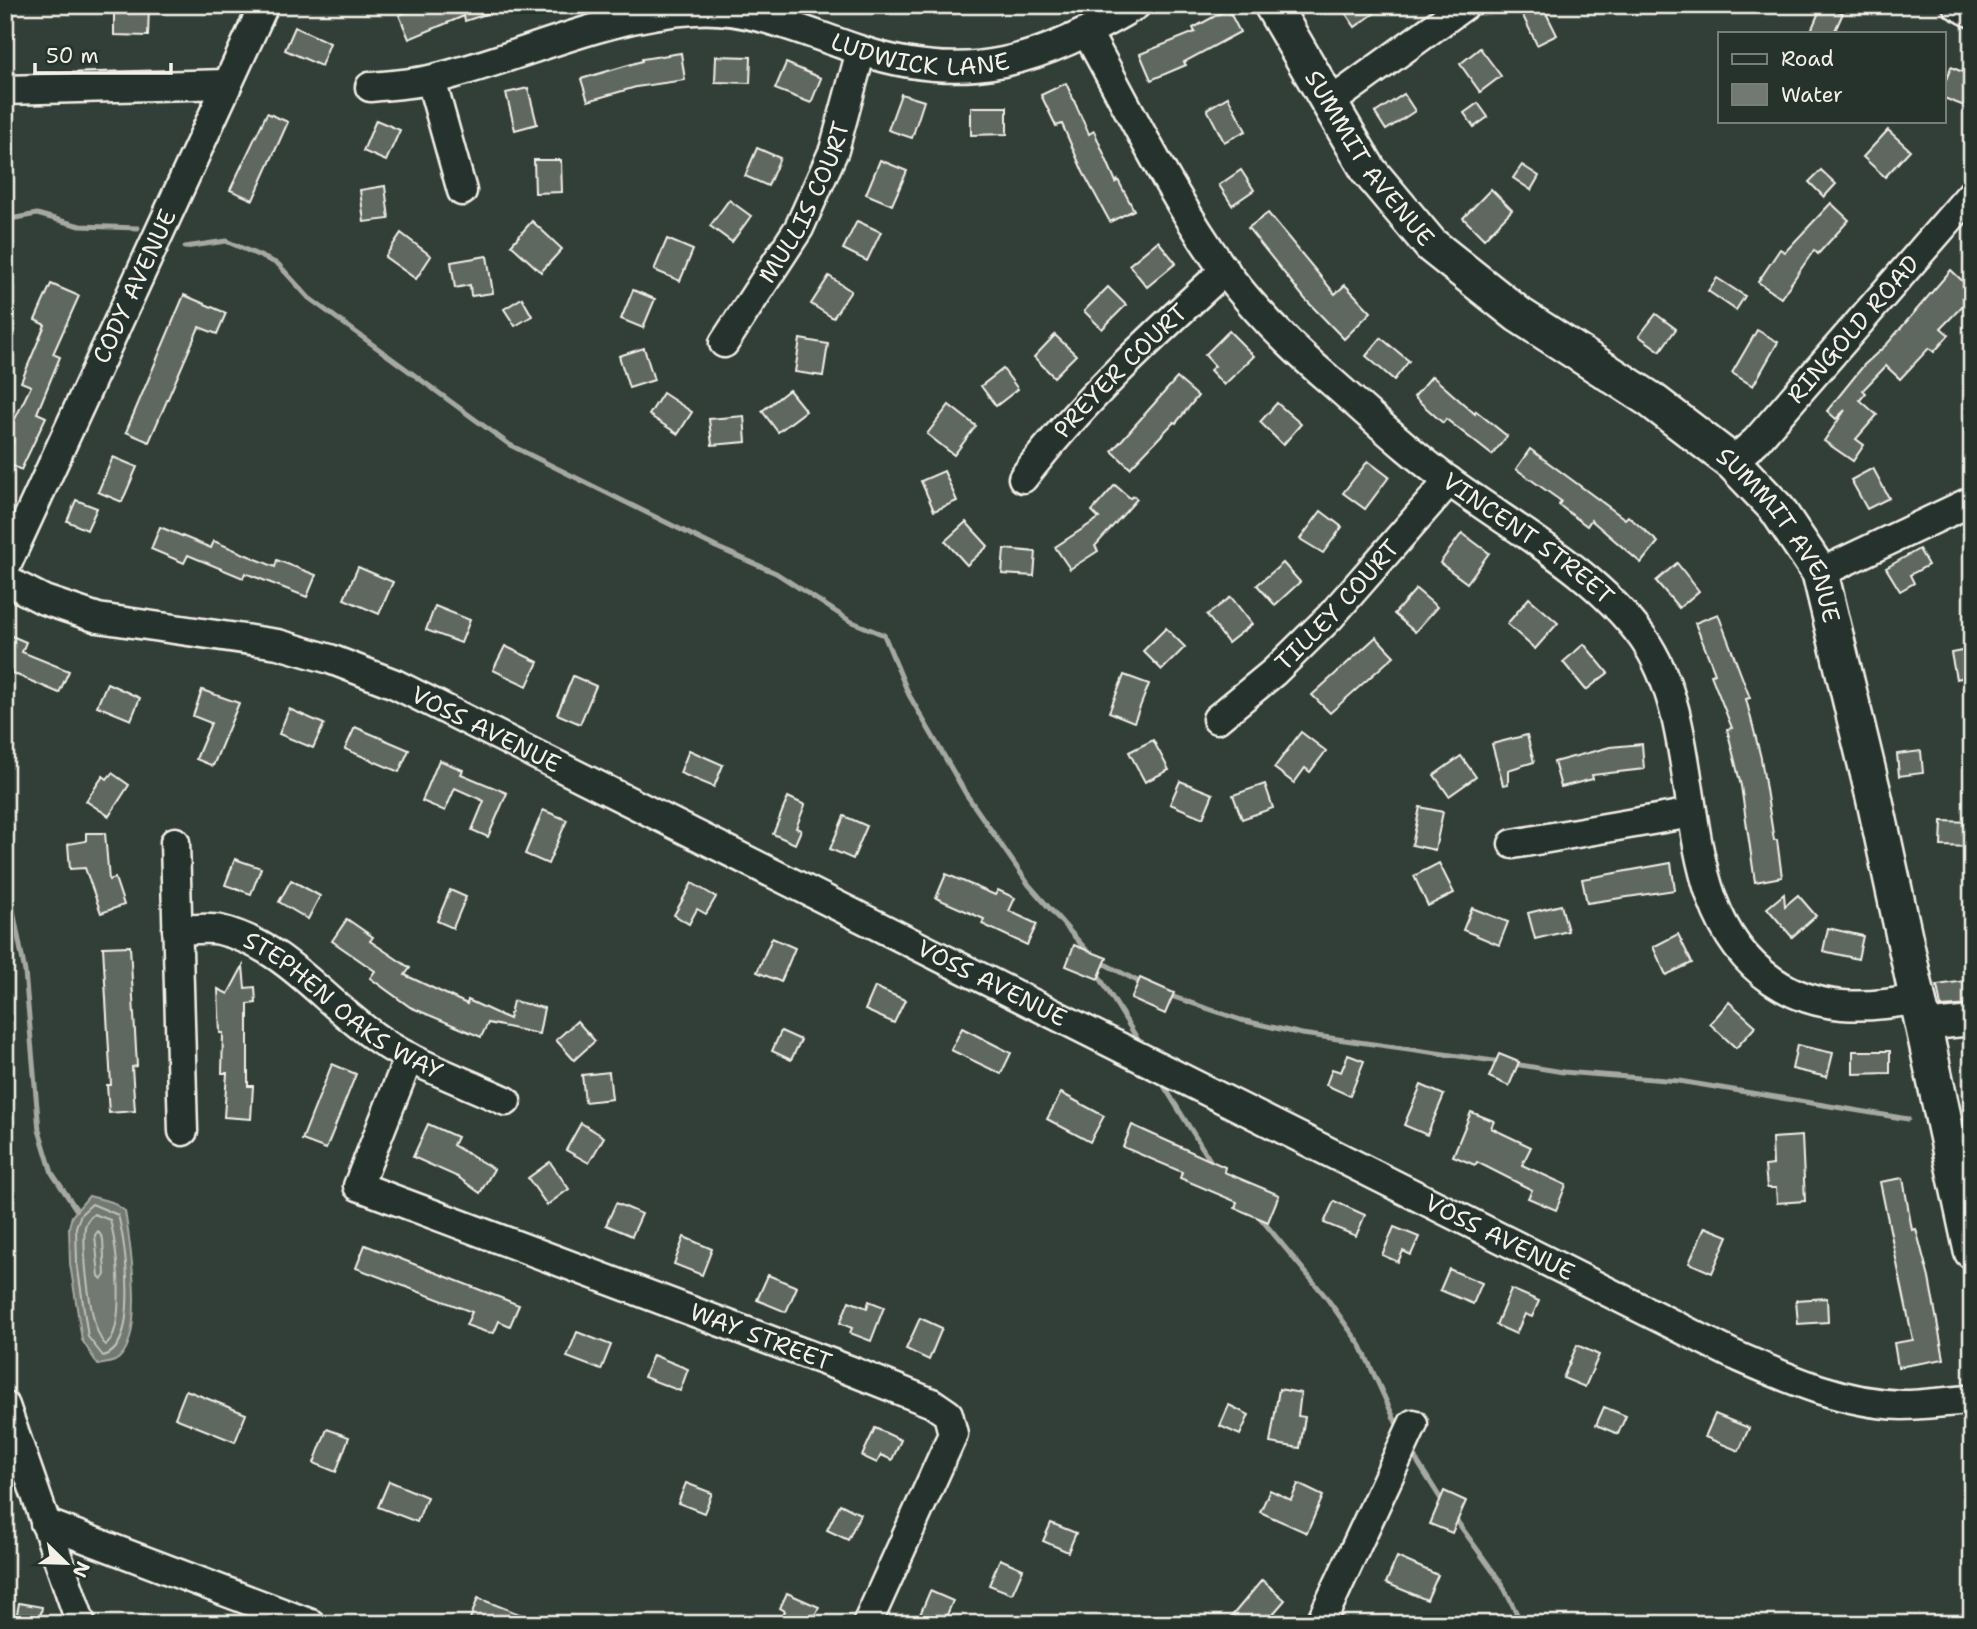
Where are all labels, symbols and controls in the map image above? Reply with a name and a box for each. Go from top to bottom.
street label: LUDWICK LANE [826,25,1012,83]
scale bar [35,32,172,76]
legend [1718,32,1946,122]
text: 50 m [46,42,99,70]
text: Road [1781,45,1834,73]
street label: SUMMIT AVENUE [1297,64,1442,253]
text: Water [1781,81,1843,109]
street label: MULLIS COURT [751,118,857,289]
street label: CODY AVENUE [85,204,184,369]
street label: RINGOLD ROAD [1780,248,1927,410]
street label: PREYER COURT [1047,296,1194,445]
street label: SUMMIT AVENUE [1710,440,1847,626]
street label: VINCENT STREET [1436,465,1621,612]
street label: TILLEY COURT [1268,533,1407,678]
street label: VOSS AVENUE [406,679,566,780]
street label: STEPHEN OAKS WAY [238,924,448,1087]
street label: VOSS AVENUE [912,932,1072,1034]
street label: VOSS AVENUE [1419,1187,1580,1289]
street label: WAY STREET [685,1296,837,1378]
north arrow [32,1528,102,1598]
text: N [67,1558,96,1581]

